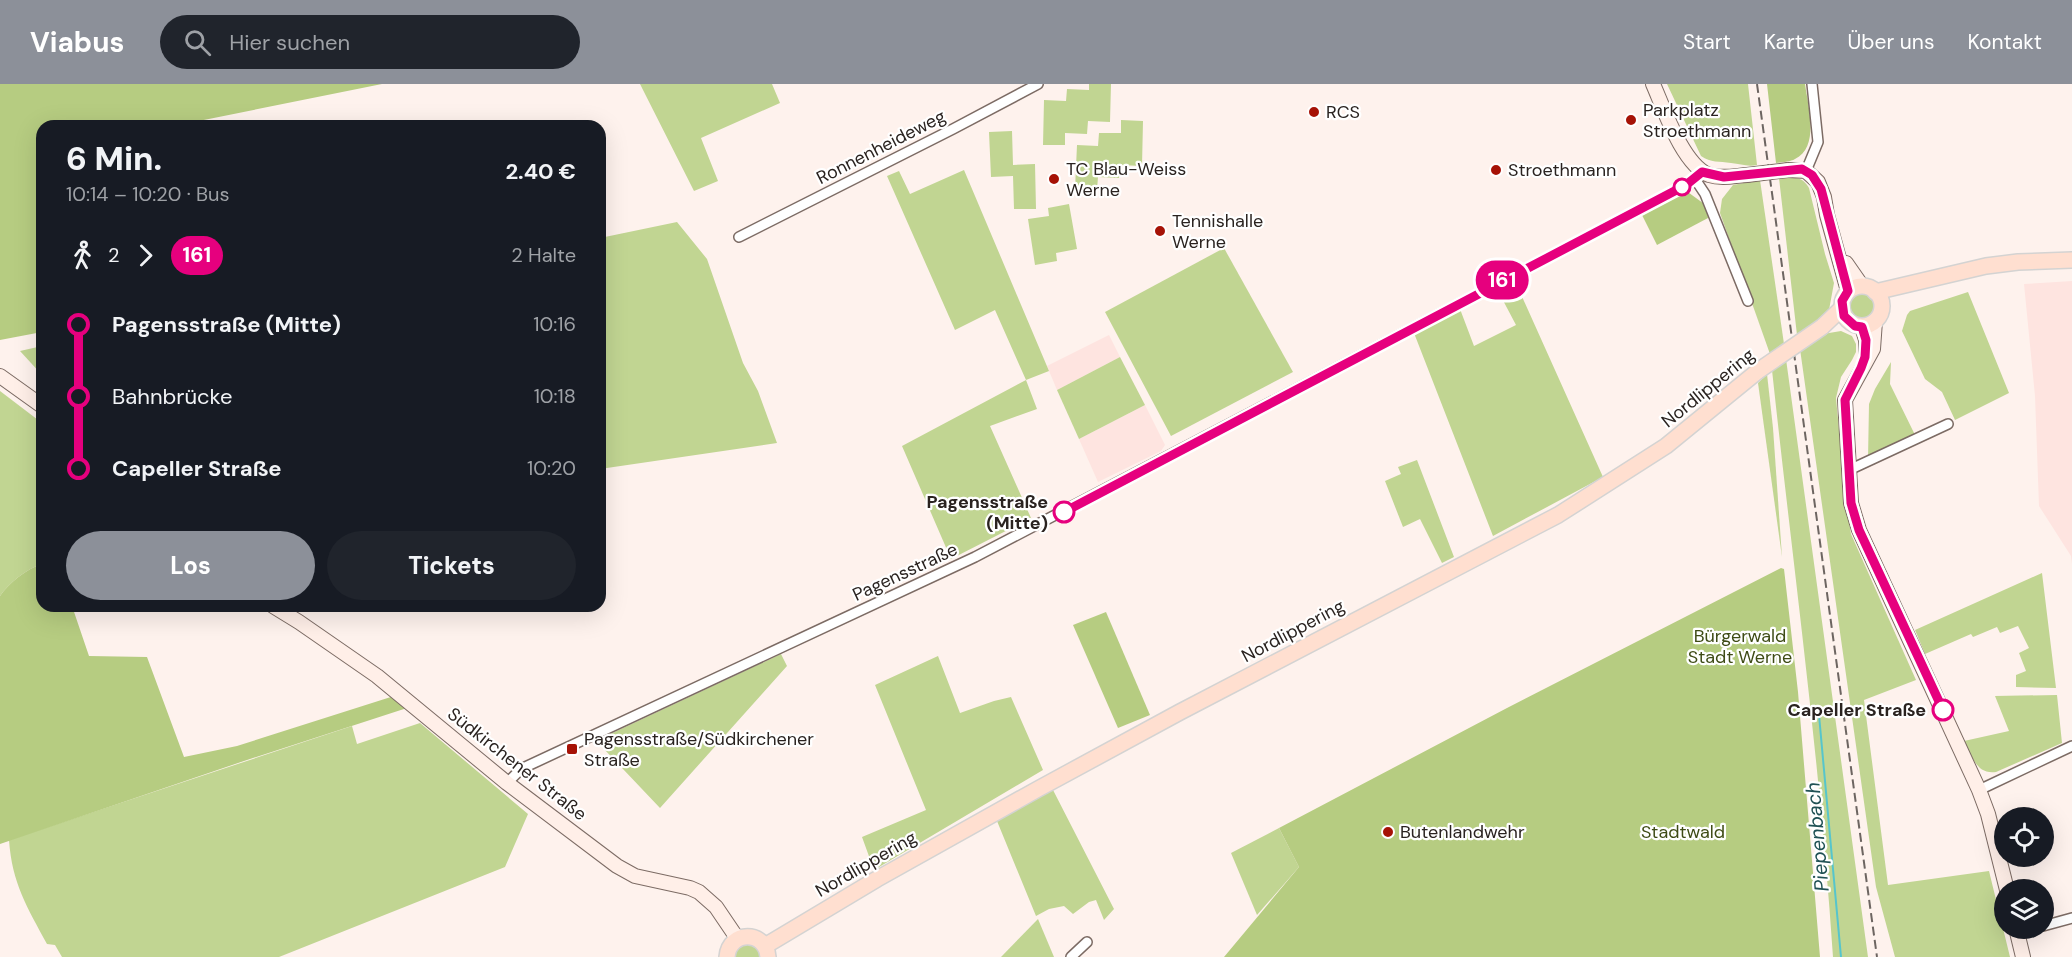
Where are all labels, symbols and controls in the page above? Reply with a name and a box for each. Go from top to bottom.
search box [160,15,580,69]
text: Viabus [30,24,124,61]
icon: search [181,26,214,59]
text: Hier suchen [229,28,350,57]
text: Start [1683,28,1731,56]
text: Karte [1764,28,1815,56]
text: Über uns [1848,28,1934,56]
text: Kontakt [1967,28,2042,56]
place label: Parkplatz Stroethmann [1643,98,1751,143]
place label: RCS [1326,100,1360,124]
street label: Ronnenheideweg [812,104,950,190]
marker: RCS [1307,105,1321,119]
marker: Parkplatz Stroethmann [1624,113,1638,127]
text: 6 Min. [66,137,162,180]
text: 2.40 € [505,157,576,186]
place label: TC Blau-Weiss Werne [1066,157,1186,202]
place label: Stroethmann [1508,158,1616,182]
marker: Stroethmann [1489,163,1503,177]
marker: TC Blau-Weiss Werne [1047,172,1061,186]
unlabelled marker [1673,178,1691,196]
text: 10:14 – 10:20 · Bus [66,181,229,207]
place label: Tennishalle Werne [1172,209,1263,254]
marker: Tennishalle Werne [1153,224,1167,238]
icon: walk [66,239,99,272]
icon: forward [129,239,162,272]
text: 161 [183,241,211,269]
text: 2 [108,242,120,268]
text: 2 Halte [511,242,576,268]
line badge: 161 [1468,260,1537,300]
text: 161 [1488,266,1516,294]
text: Pagensstraße (Mitte) [112,310,341,339]
text: 10:16 [533,311,576,337]
street label: Nordlippering [1656,343,1760,433]
text: Bahnbrücke [112,382,232,411]
text: 10:18 [534,383,576,409]
text: Capeller Straße [112,454,281,483]
text: 10:20 [527,455,576,481]
place label: Pagensstraße (Mitte) [927,490,1048,535]
marker: Pagensstraße (Mitte) [1053,501,1075,523]
button: Los [66,531,315,600]
button: Tickets [327,531,576,600]
street label: Pagensstraße [849,537,961,607]
street label: Nordlippering [1237,594,1349,668]
park label: Bürgerwald Stadt Werne [1688,624,1792,669]
place label: Capeller Straße [1787,698,1926,722]
marker: Capeller Straße [1932,699,1954,721]
street label: Südkirchener Straße [442,702,592,826]
place label: Pagensstraße/Südkirchener Straße [584,727,814,772]
marker: Pagensstraße/Südkirchener Straße [565,742,579,756]
water label: Piepenbach [1799,781,1835,893]
map controls [1994,807,2054,939]
button: locate [1994,807,2054,867]
place label: Butenlandwehr [1400,820,1525,844]
park label: Stadtwald [1641,820,1725,844]
street label: Nordlippering [811,825,921,903]
marker: Butenlandwehr [1381,825,1395,839]
button: layers [1994,879,2054,939]

